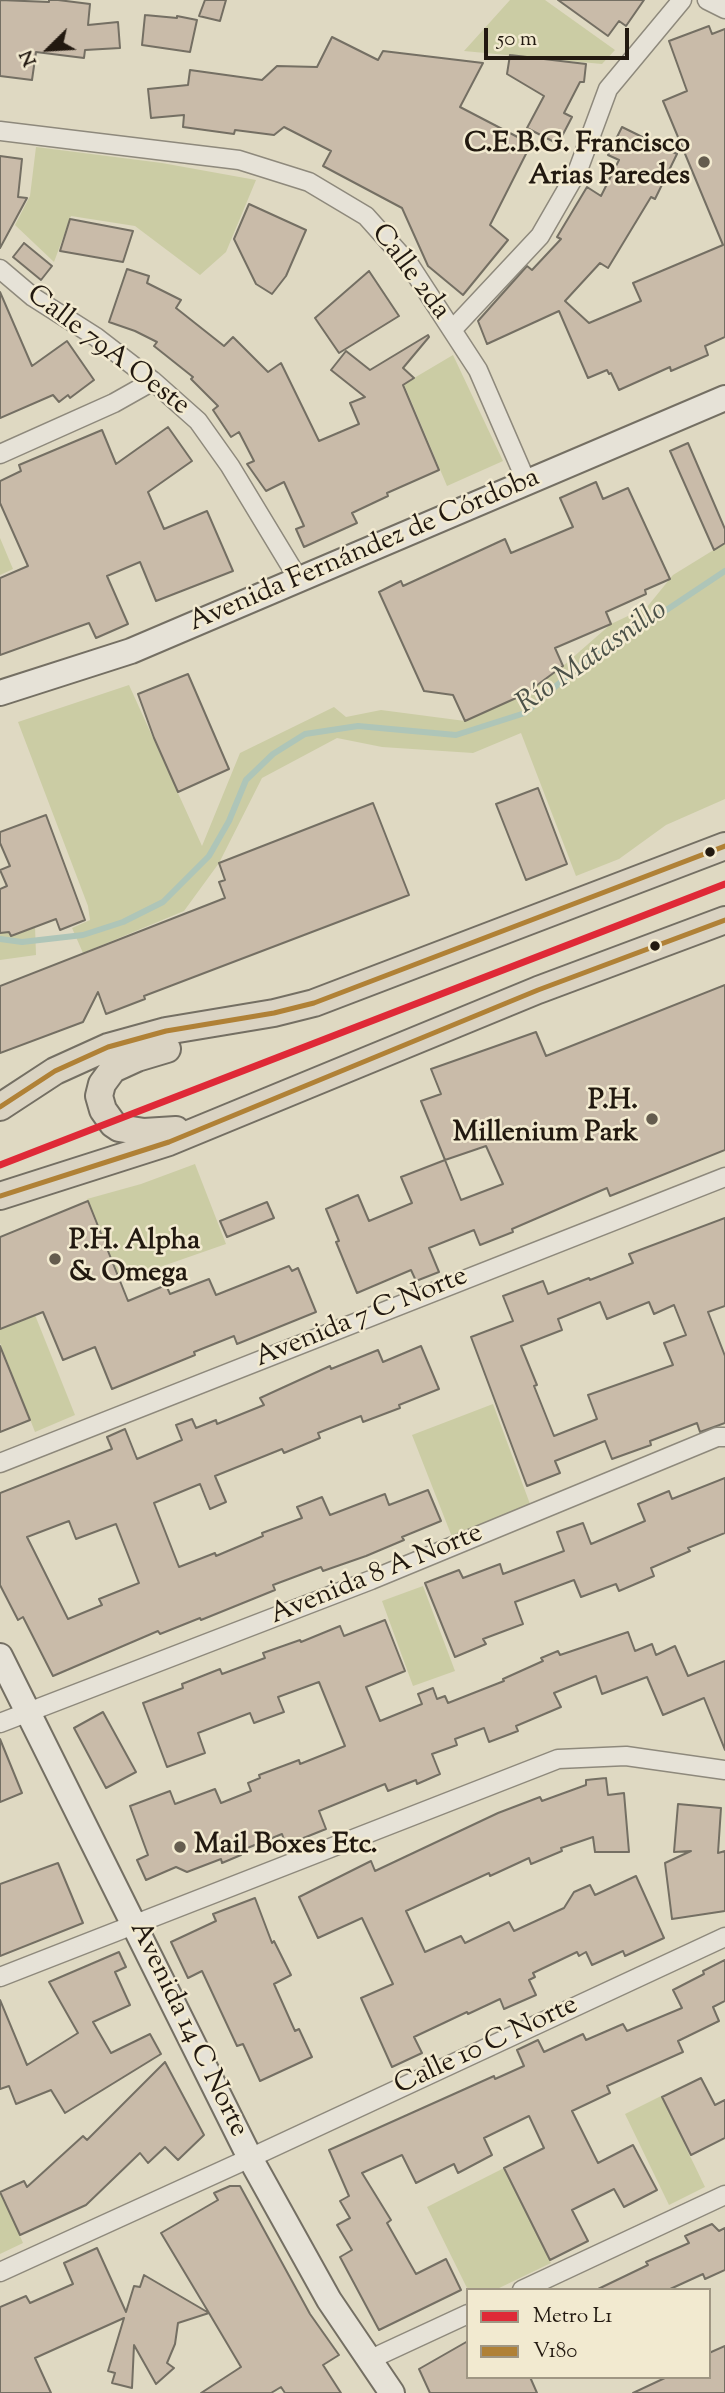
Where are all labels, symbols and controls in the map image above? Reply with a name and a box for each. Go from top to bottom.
north arrow [14,14,84,84]
scale bar [487,14,632,58]
text: 50 m [497,25,537,55]
text: N [14,45,45,70]
place label: C.E.B.G. Francisco Arias Paredes [464,129,690,195]
marker: C.E.B.G. Francisco Arias Paredes [696,154,712,170]
street label: Calle 2da [362,218,456,328]
street label: Calle 79A Oeste [19,280,195,424]
street label: Avenida Fernández de Córdoba [185,463,545,641]
water label: Río Matasnillo [511,594,675,724]
unlabelled marker [703,845,717,859]
unlabelled marker [648,939,662,953]
place label: P.H. Millenium Park [453,1086,638,1152]
marker: P.H. Millenium Park [644,1111,660,1127]
place label: P.H. Alpha & Omega [69,1226,200,1292]
marker: P.H. Alpha & Omega [47,1251,63,1267]
street label: Avenida 7 C Norte [251,1261,473,1377]
street label: Avenida 8 A Norte [266,1518,488,1634]
place label: Mail Boxes Etc. [194,1830,378,1864]
marker: Mail Boxes Etc. [172,1839,188,1855]
street label: Avenida 14 C Norte [120,1917,254,2143]
street label: Calle 10 C Norte [390,1990,584,2104]
legend [466,2288,711,2379]
text: Metro L1 [533,2302,613,2332]
text: V180 [533,2337,577,2367]

